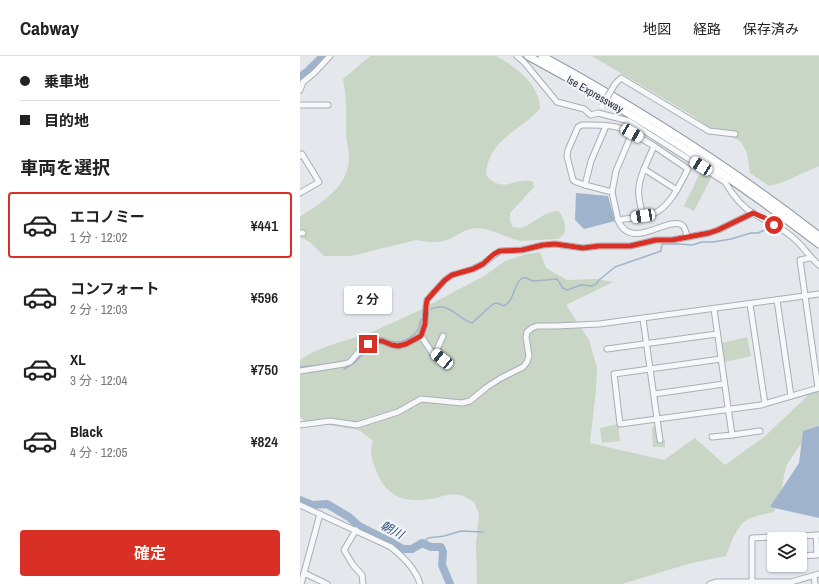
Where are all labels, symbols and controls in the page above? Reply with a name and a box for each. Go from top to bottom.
text: Cabway [20,15,79,41]
text: 地図 [643,20,671,38]
text: 経路 [693,20,721,38]
text: 保存済み [743,20,799,38]
text: 乗車地 [44,71,89,92]
street label: Ise Expressway [564,72,626,116]
text: 目的地 [44,110,89,131]
car [619,122,645,144]
text: 車両を選択 [20,155,110,180]
car [688,155,714,177]
text: エコノミー [70,206,145,227]
icon: car [22,207,58,243]
car [630,208,656,224]
text: ¥441 [251,215,278,236]
route start [765,216,783,234]
text: 1 分 · 12:02 [70,229,127,246]
text: コンフォート [70,278,160,299]
icon: car [22,279,58,315]
callout: 2 分 [344,286,392,314]
text: ¥596 [251,287,278,308]
text: 2 分 [357,291,379,308]
text: 2 分 · 12:03 [70,301,127,318]
route end [359,335,377,353]
car [429,347,455,371]
text: XL [70,349,86,370]
icon: car [22,351,58,387]
text: ¥750 [251,359,278,380]
text: 3 分 · 12:04 [70,372,127,389]
text: Black [70,421,103,442]
icon: car [22,423,58,459]
text: ¥824 [251,431,278,452]
text: 4 分 · 12:05 [70,444,127,461]
water label: 朝川 [378,517,408,544]
button: 確定 [20,530,280,576]
map controls [767,532,807,572]
button: layers [767,532,807,572]

